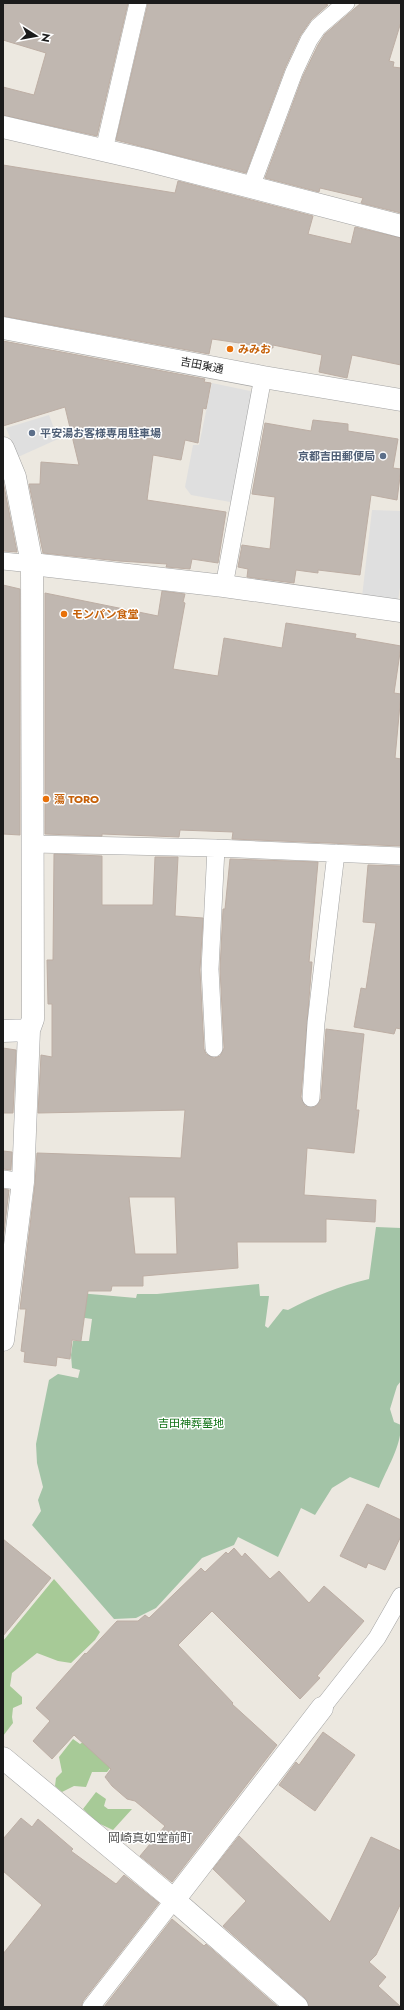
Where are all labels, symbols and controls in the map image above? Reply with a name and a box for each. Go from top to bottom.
north arrow [16,16,56,56]
text: N [37,32,55,44]
place label: みみお [238,341,271,357]
marker: みみお [225,344,235,354]
street label: 吉田東通 [179,353,225,377]
place label: 平安湯お客様専用駐車場 [40,425,161,441]
marker: 平安湯お客様専用駐車場 [27,428,37,438]
place label: 京都吉田郵便局 [298,448,375,464]
marker: 京都吉田郵便局 [378,451,388,461]
place label: モンパン食堂 [72,606,139,622]
marker: モンパン食堂 [59,609,69,619]
place label: 蕩 TORO [54,791,99,807]
marker: 蕩 TORO [41,794,51,804]
park label: 吉田神葬墓地 [158,1415,224,1431]
district label: 岡崎真如堂前町 [108,1829,192,1847]

